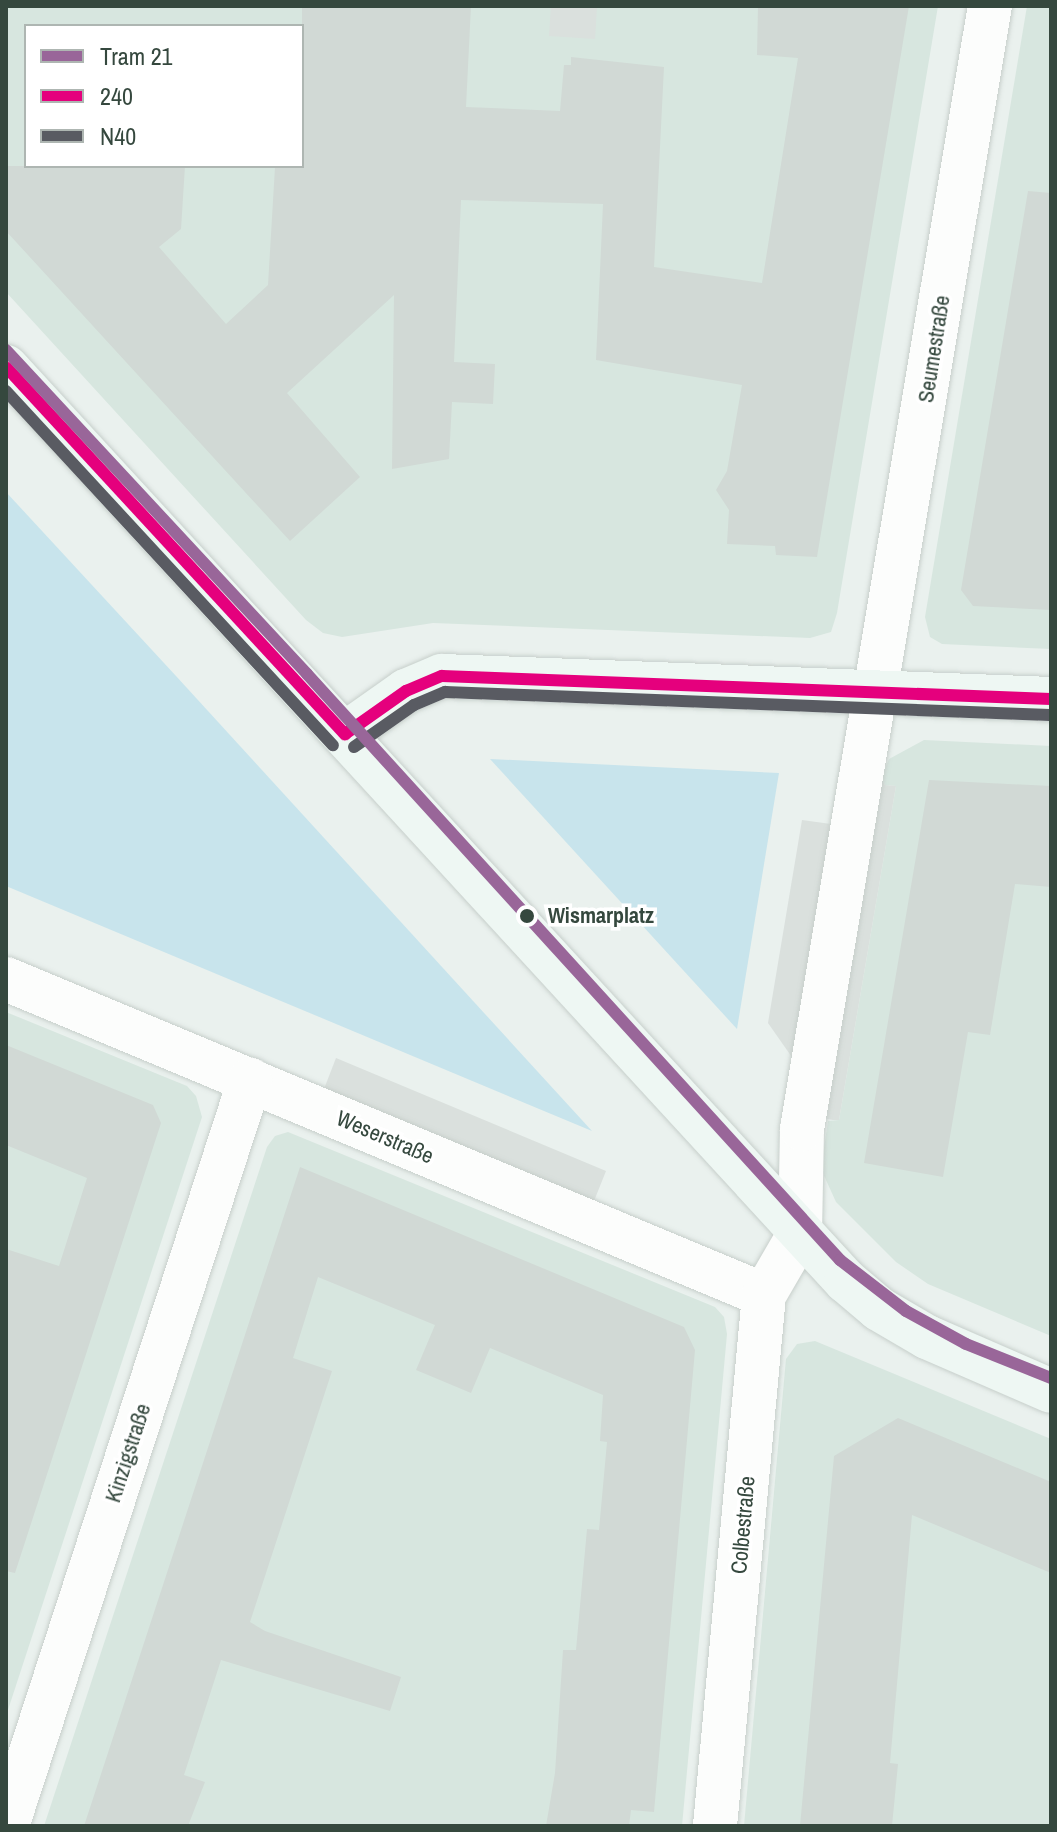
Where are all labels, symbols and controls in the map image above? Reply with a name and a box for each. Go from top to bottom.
legend [24,24,304,168]
text: Tram 21 [100,40,173,72]
text: 240 [100,80,133,112]
text: N40 [100,120,136,152]
street label: Seumestraße [912,293,956,405]
marker: Wismarplatz [513,902,541,930]
place label: Wismarplatz [548,903,654,929]
street label: Weserstraße [332,1105,438,1169]
street label: Kinzigstraße [100,1400,156,1506]
street label: Colbestraße [726,1475,760,1575]

